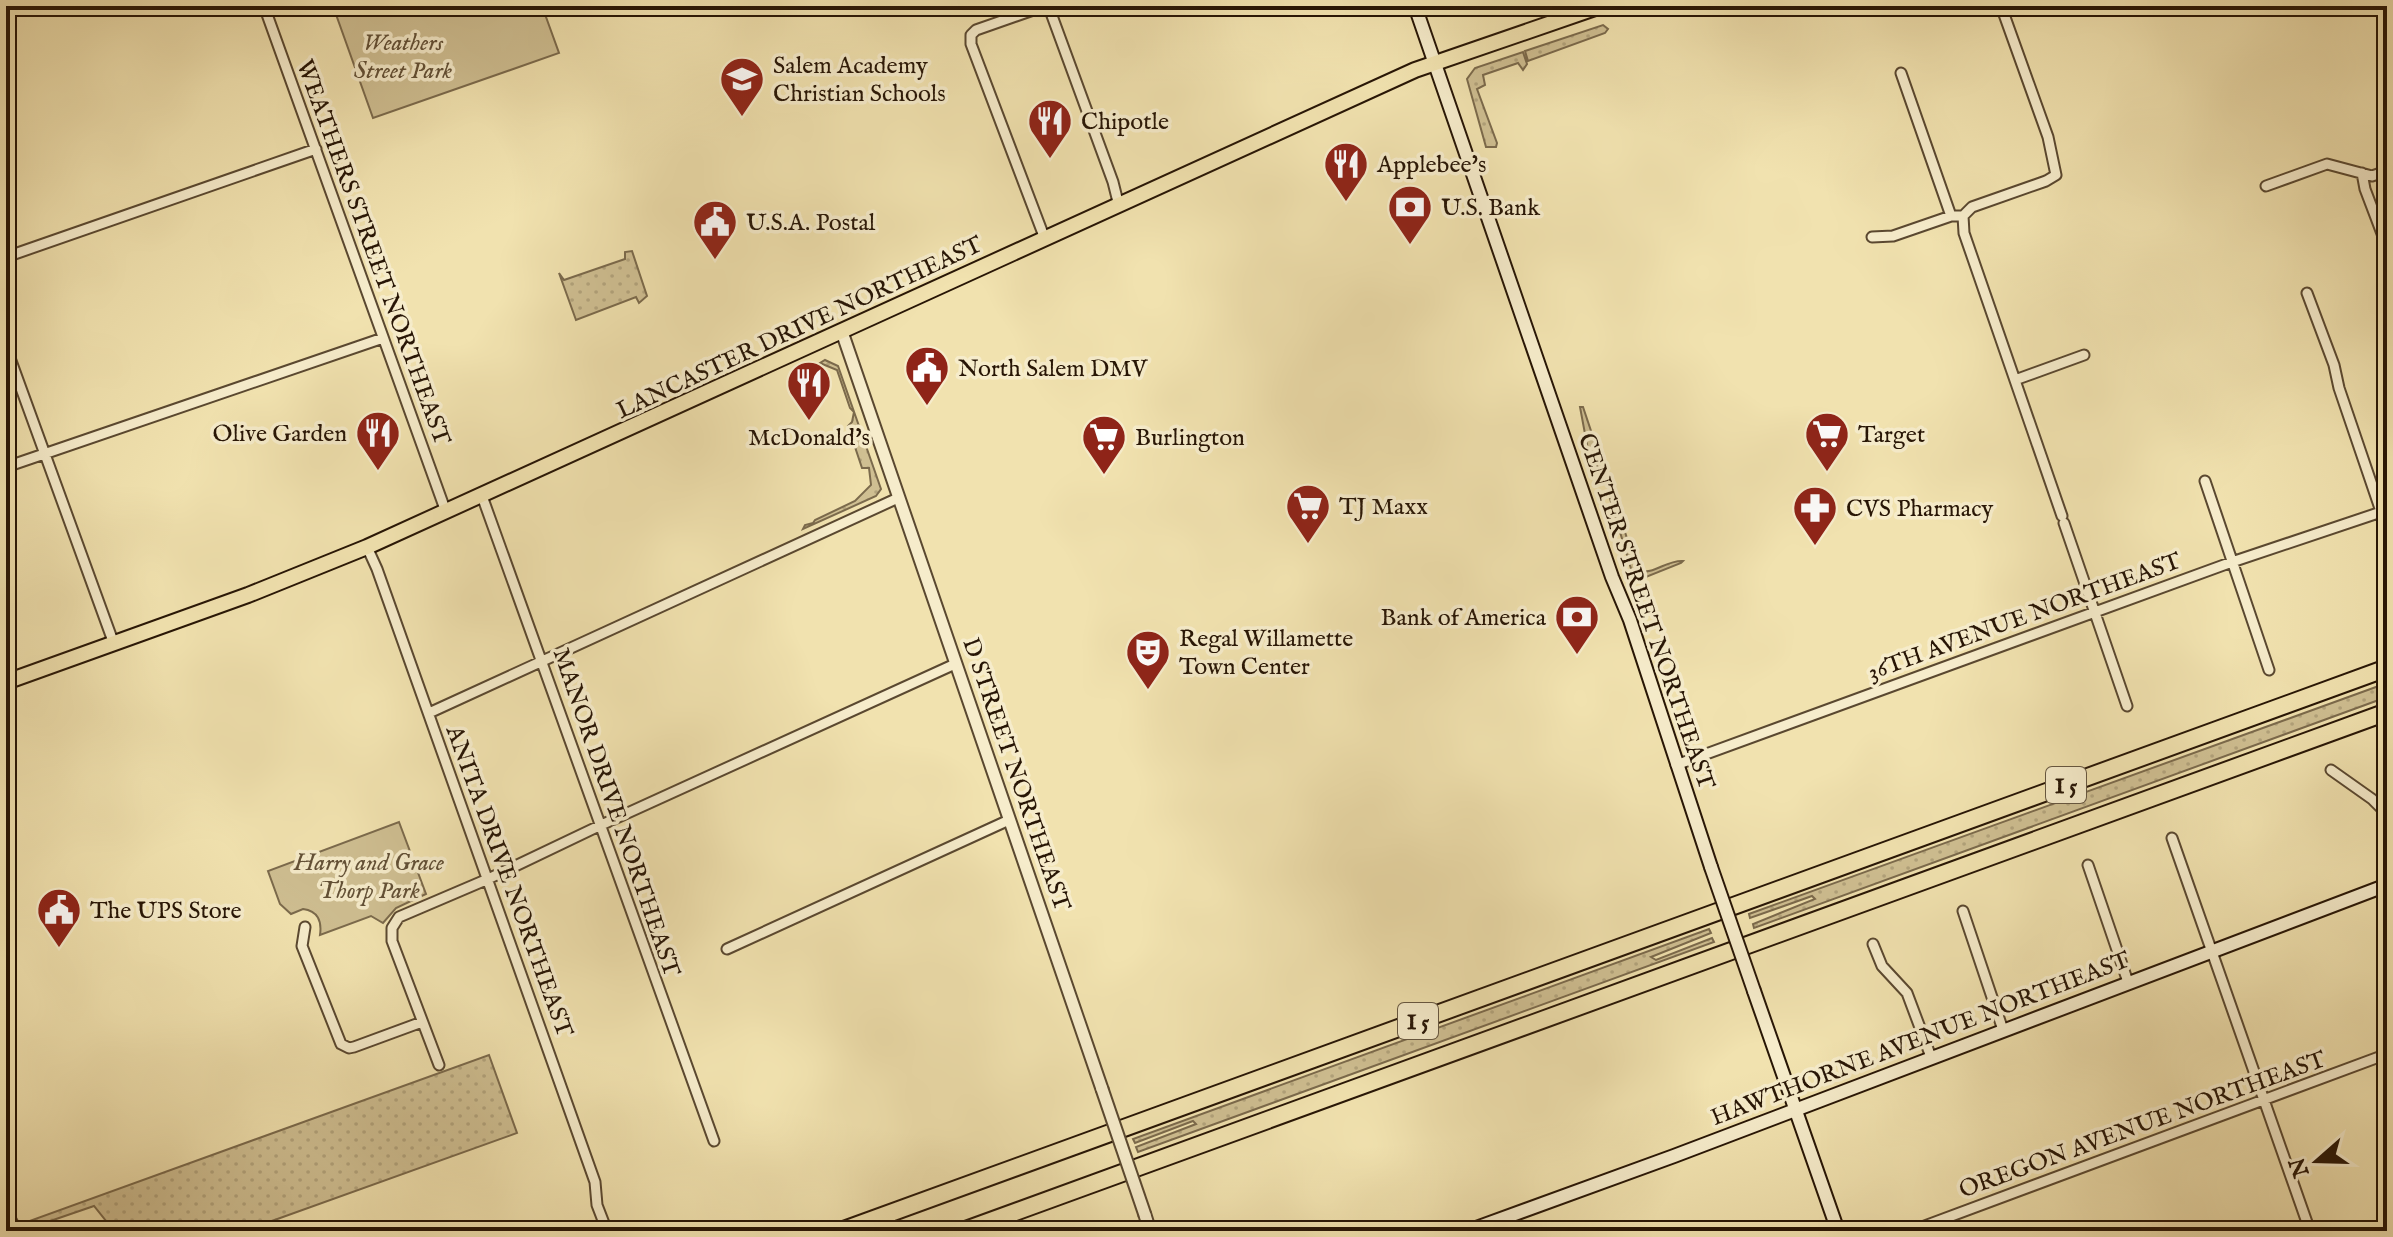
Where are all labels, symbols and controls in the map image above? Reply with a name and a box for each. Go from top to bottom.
park label: Weathers Street Park [354,28,453,87]
place label: Salem Academy Christian Schools [773,51,946,110]
school or university icon: Salem Academy Christian Schools [718,55,766,118]
street label: WEATHERS STREET NORTHEAST [288,56,457,450]
restaurant icon: Chipotle [1026,97,1074,160]
place label: Chipotle [1081,107,1169,138]
restaurant icon: Applebee's [1322,140,1370,203]
place label: Applebee's [1376,150,1486,181]
bank icon: U.S. Bank [1386,183,1434,246]
place label: U.S. Bank [1441,193,1540,224]
public building icon: U.S.A. Postal [691,198,739,261]
place label: U.S.A. Postal [746,208,876,239]
street label: LANCASTER DRIVE NORTHEAST [612,229,988,427]
public building icon: North Salem DMV [903,344,951,407]
place label: North Salem DMV [958,354,1149,385]
restaurant icon: McDonald's [785,359,833,422]
restaurant icon: Olive Garden [354,409,402,472]
supermarket icon: Target [1803,410,1851,473]
supermarket icon: Burlington [1080,413,1128,476]
place label: Olive Garden [213,419,347,450]
place label: Target [1858,420,1925,451]
place label: McDonald's [748,423,870,454]
place label: Burlington [1135,423,1245,454]
street label: CENTER STREET NORTHEAST [1570,429,1721,794]
supermarket icon: TJ Maxx [1284,482,1332,545]
pharmacy icon: CVS Pharmacy [1791,484,1839,547]
place label: TJ Maxx [1339,492,1428,523]
place label: CVS Pharmacy [1846,494,1993,525]
street label: 36TH AVENUE NORTHEAST [1863,546,2186,689]
bank icon: Bank of America [1553,593,1601,656]
place label: Bank of America [1381,603,1547,634]
place label: Regal Willamette Town Center [1179,624,1353,683]
theatre icon: Regal Willamette Town Center [1124,628,1172,691]
street label: D STREET NORTHEAST [954,634,1077,916]
street label: MANOR DRIVE NORTHEAST [545,644,687,982]
street label: ANITA DRIVE NORTHEAST [437,721,580,1042]
road number: I 5 [2046,767,2086,803]
park label: Harry and Grace Thorp Park [293,848,444,907]
public building icon: The UPS Store [35,886,83,949]
place label: The UPS Store [90,896,241,927]
street label: HAWTHORNE AVENUE NORTHEAST [1707,945,2135,1134]
road number: I 5 [1398,1003,1438,1039]
street label: OREGON AVENUE NORTHEAST [1955,1044,2329,1204]
north arrow [2277,1121,2357,1201]

